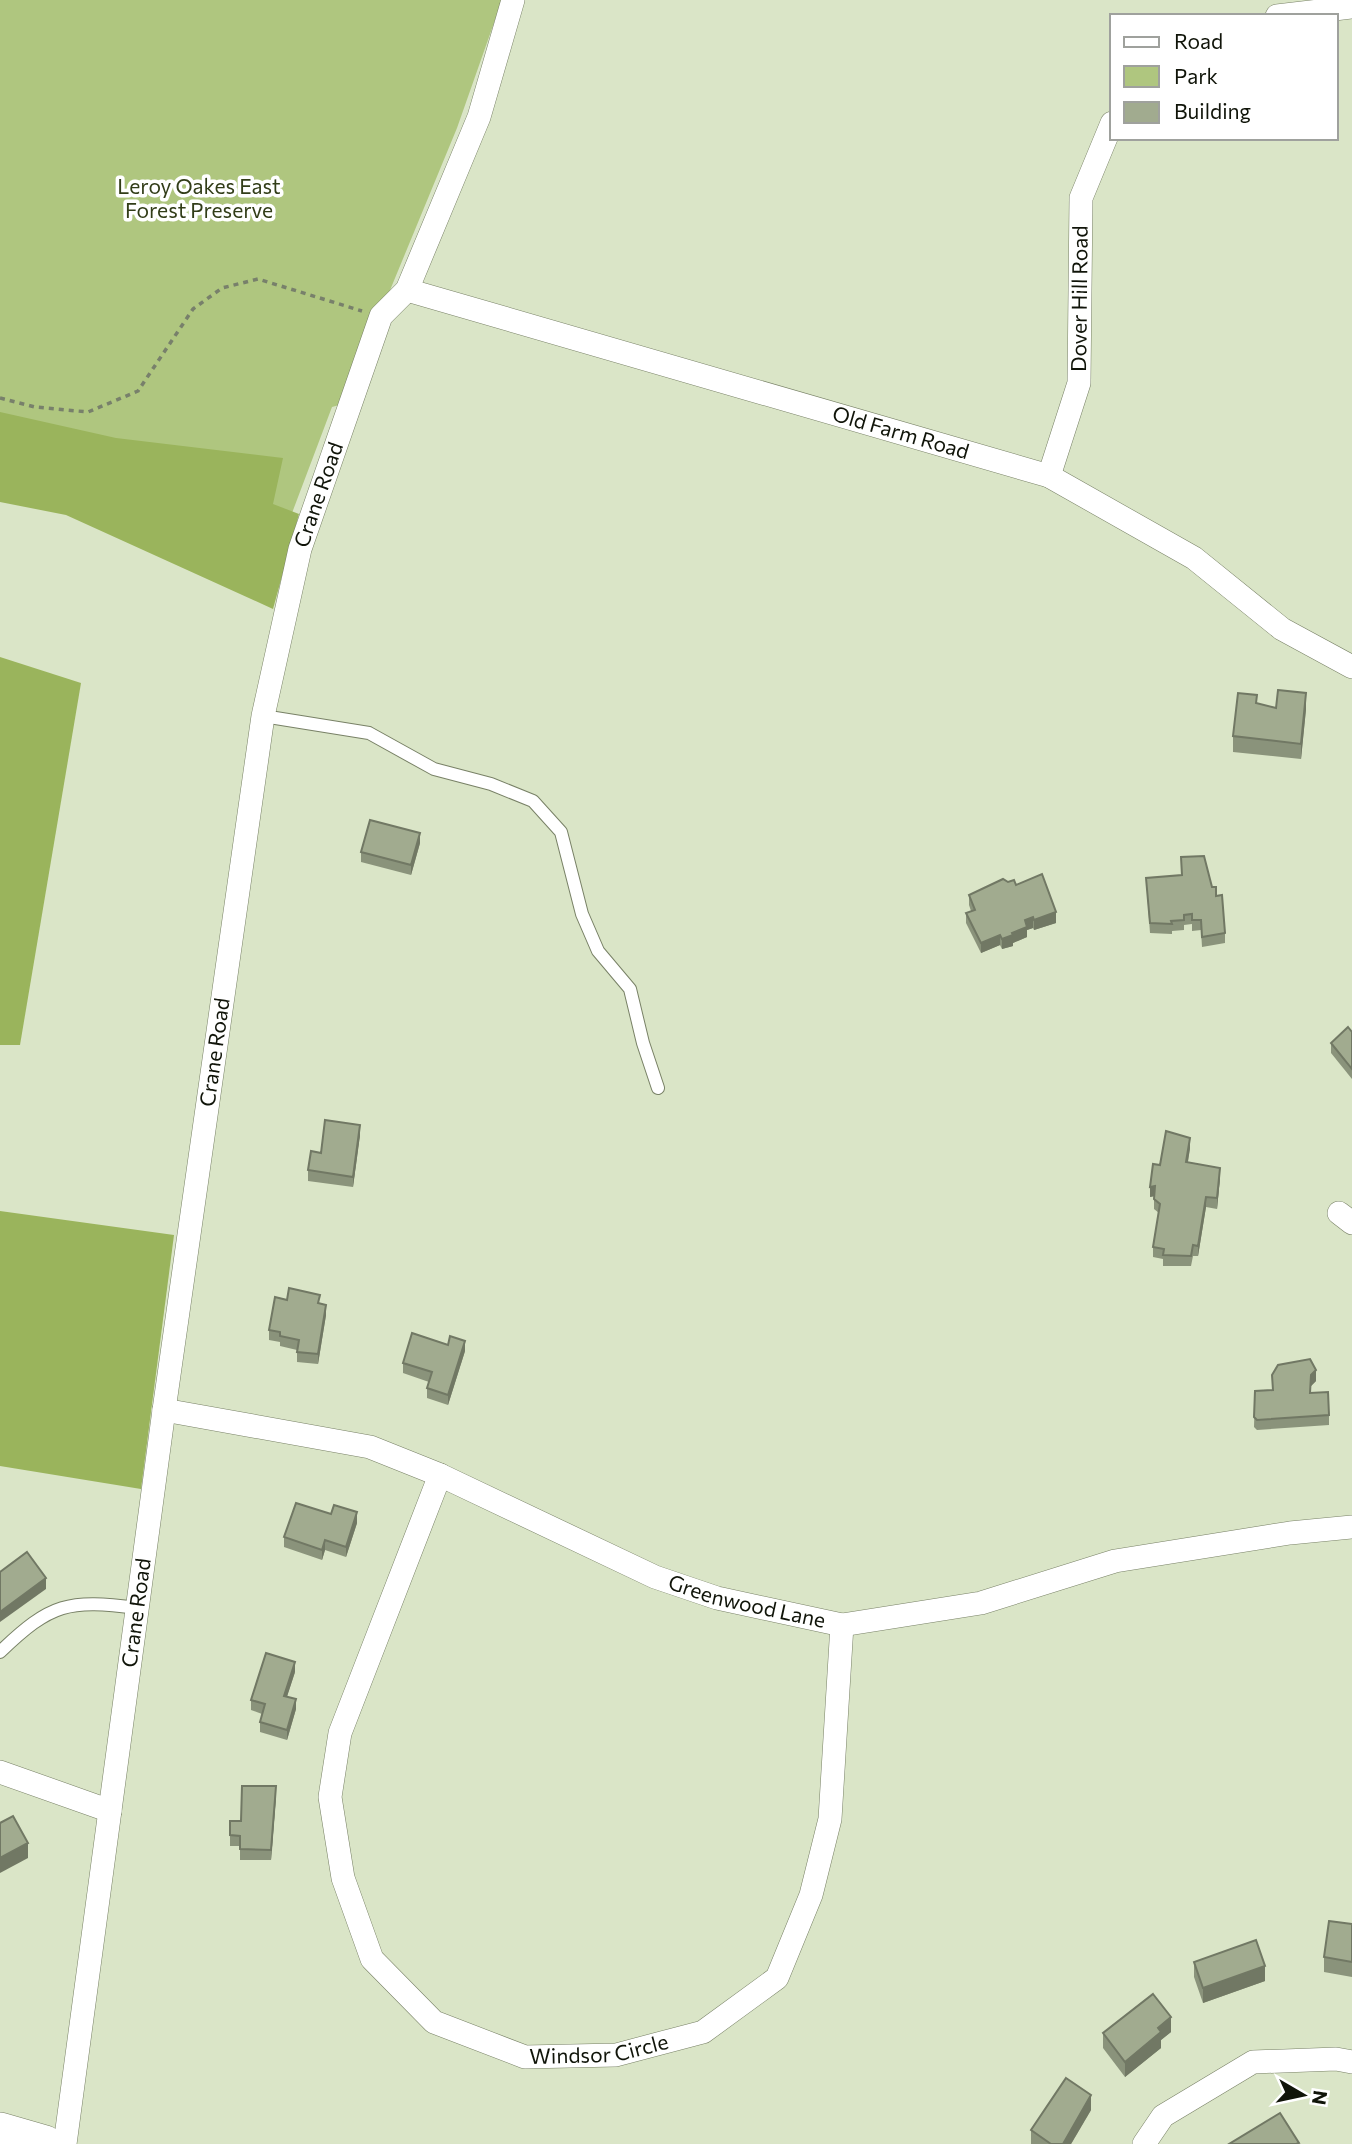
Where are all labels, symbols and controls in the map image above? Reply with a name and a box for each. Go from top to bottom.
legend [1110,14,1338,140]
text: Road [1174,28,1223,53]
text: Park [1174,63,1218,88]
text: Building [1174,98,1251,123]
park label: Leroy Oakes East Forest Preserve [117,173,281,222]
street label: Dover Hill Road [1065,225,1092,372]
street label: Old Farm Road [830,400,972,463]
street label: Crane Road [288,438,347,550]
street label: Crane Road [193,996,234,1108]
street label: Crane Road [115,1557,155,1669]
street label: Greenwood Lane [665,1568,828,1632]
street label: Windsor Circle [529,2028,671,2068]
north arrow [1268,2060,1338,2130]
text: N [1308,2089,1333,2107]

